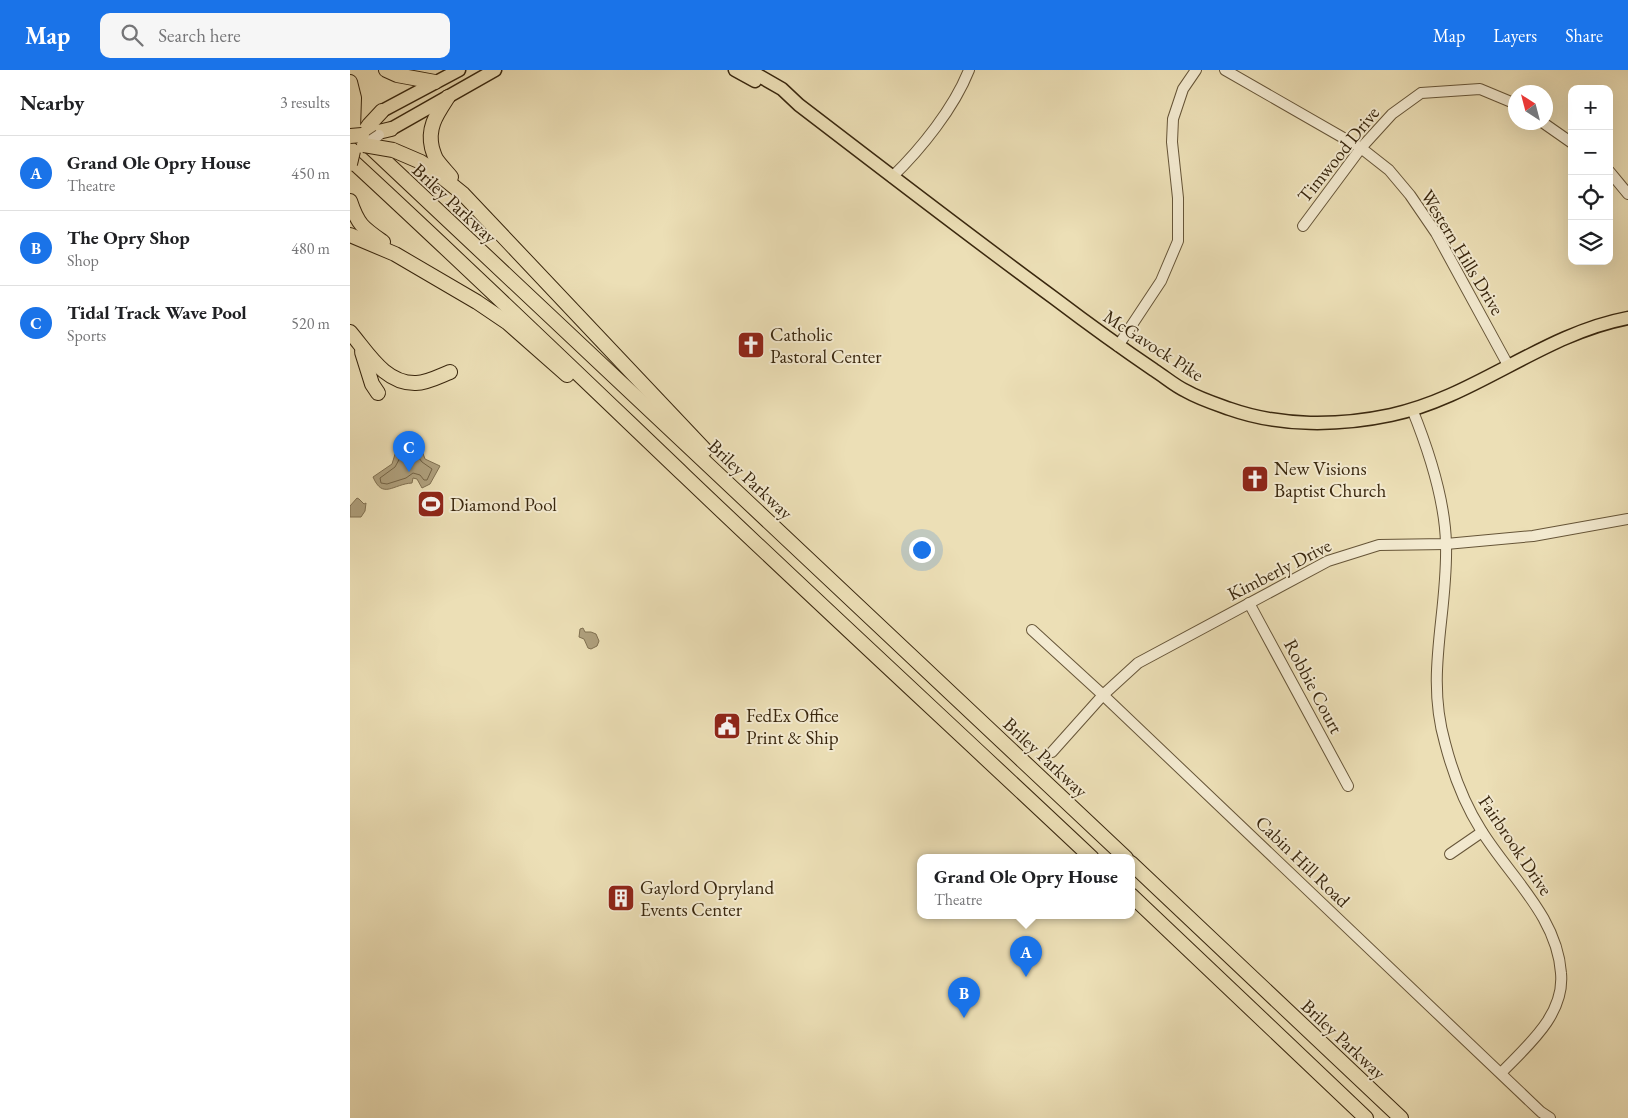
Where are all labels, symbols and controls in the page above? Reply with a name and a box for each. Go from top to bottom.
search box [100,13,450,58]
text: Map [25,20,70,51]
icon: search [118,21,146,49]
text: Search here [158,23,241,48]
text: Map [1433,24,1465,47]
text: Layers [1493,24,1537,47]
text: Share [1565,24,1603,47]
north arrow [1508,85,1553,130]
map controls [1568,85,1613,265]
button: + [1568,85,1613,130]
text: Nearby [20,89,84,116]
text: 3 results [280,92,330,113]
street label: Timwood Drive [1292,101,1385,208]
button: − [1568,130,1613,175]
text: Grand Ole Opry House [67,150,251,175]
street label: Briley Parkway [407,158,503,249]
text: A [30,163,42,184]
text: 450 m [291,163,330,184]
text: Theatre [67,175,115,196]
button: locate [1568,175,1613,220]
street label: Western Hills Drive [1415,185,1510,320]
button: layers [1568,220,1613,265]
text: The Opry Shop [67,225,190,250]
text: B [31,238,41,259]
text: 480 m [291,238,330,259]
text: Shop [67,250,99,271]
text: Tidal Track Wave Pool [67,300,247,325]
street label: McGavock Pike [1099,304,1209,387]
text: C [30,313,42,334]
text: 520 m [291,313,330,334]
place label: Catholic Pastoral Center [770,322,882,369]
text: Sports [67,325,106,346]
church icon: Catholic Pastoral Center [736,330,766,360]
pin: C [393,431,425,472]
street label: Briley Parkway [703,434,799,525]
place label: New Visions Baptist Church [1274,456,1386,503]
church icon: New Visions Baptist Church [1240,464,1270,494]
sports icon: Diamond Pool [416,489,446,519]
place label: Diamond Pool [450,492,557,517]
street label: Kimberly Drive [1223,533,1335,606]
your location [909,537,935,563]
street label: Robbie Court [1278,635,1349,738]
place label: FedEx Office Print & Ship [746,703,839,750]
public building icon: FedEx Office Print & Ship [712,711,742,741]
street label: Briley Parkway [998,712,1094,803]
street label: Fairbrook Drive [1473,790,1558,900]
street label: Cabin Hill Road [1250,810,1356,913]
popup [917,854,1135,919]
text: Grand Ole Opry House [934,864,1118,889]
place label: Gaylord Opryland Events Center [640,875,774,922]
building icon: Gaylord Opryland Events Center [606,883,636,913]
text: Theatre [934,889,982,910]
pin: A [1010,936,1042,977]
pin: B [948,977,980,1018]
street label: Briley Parkway [1296,994,1392,1085]

